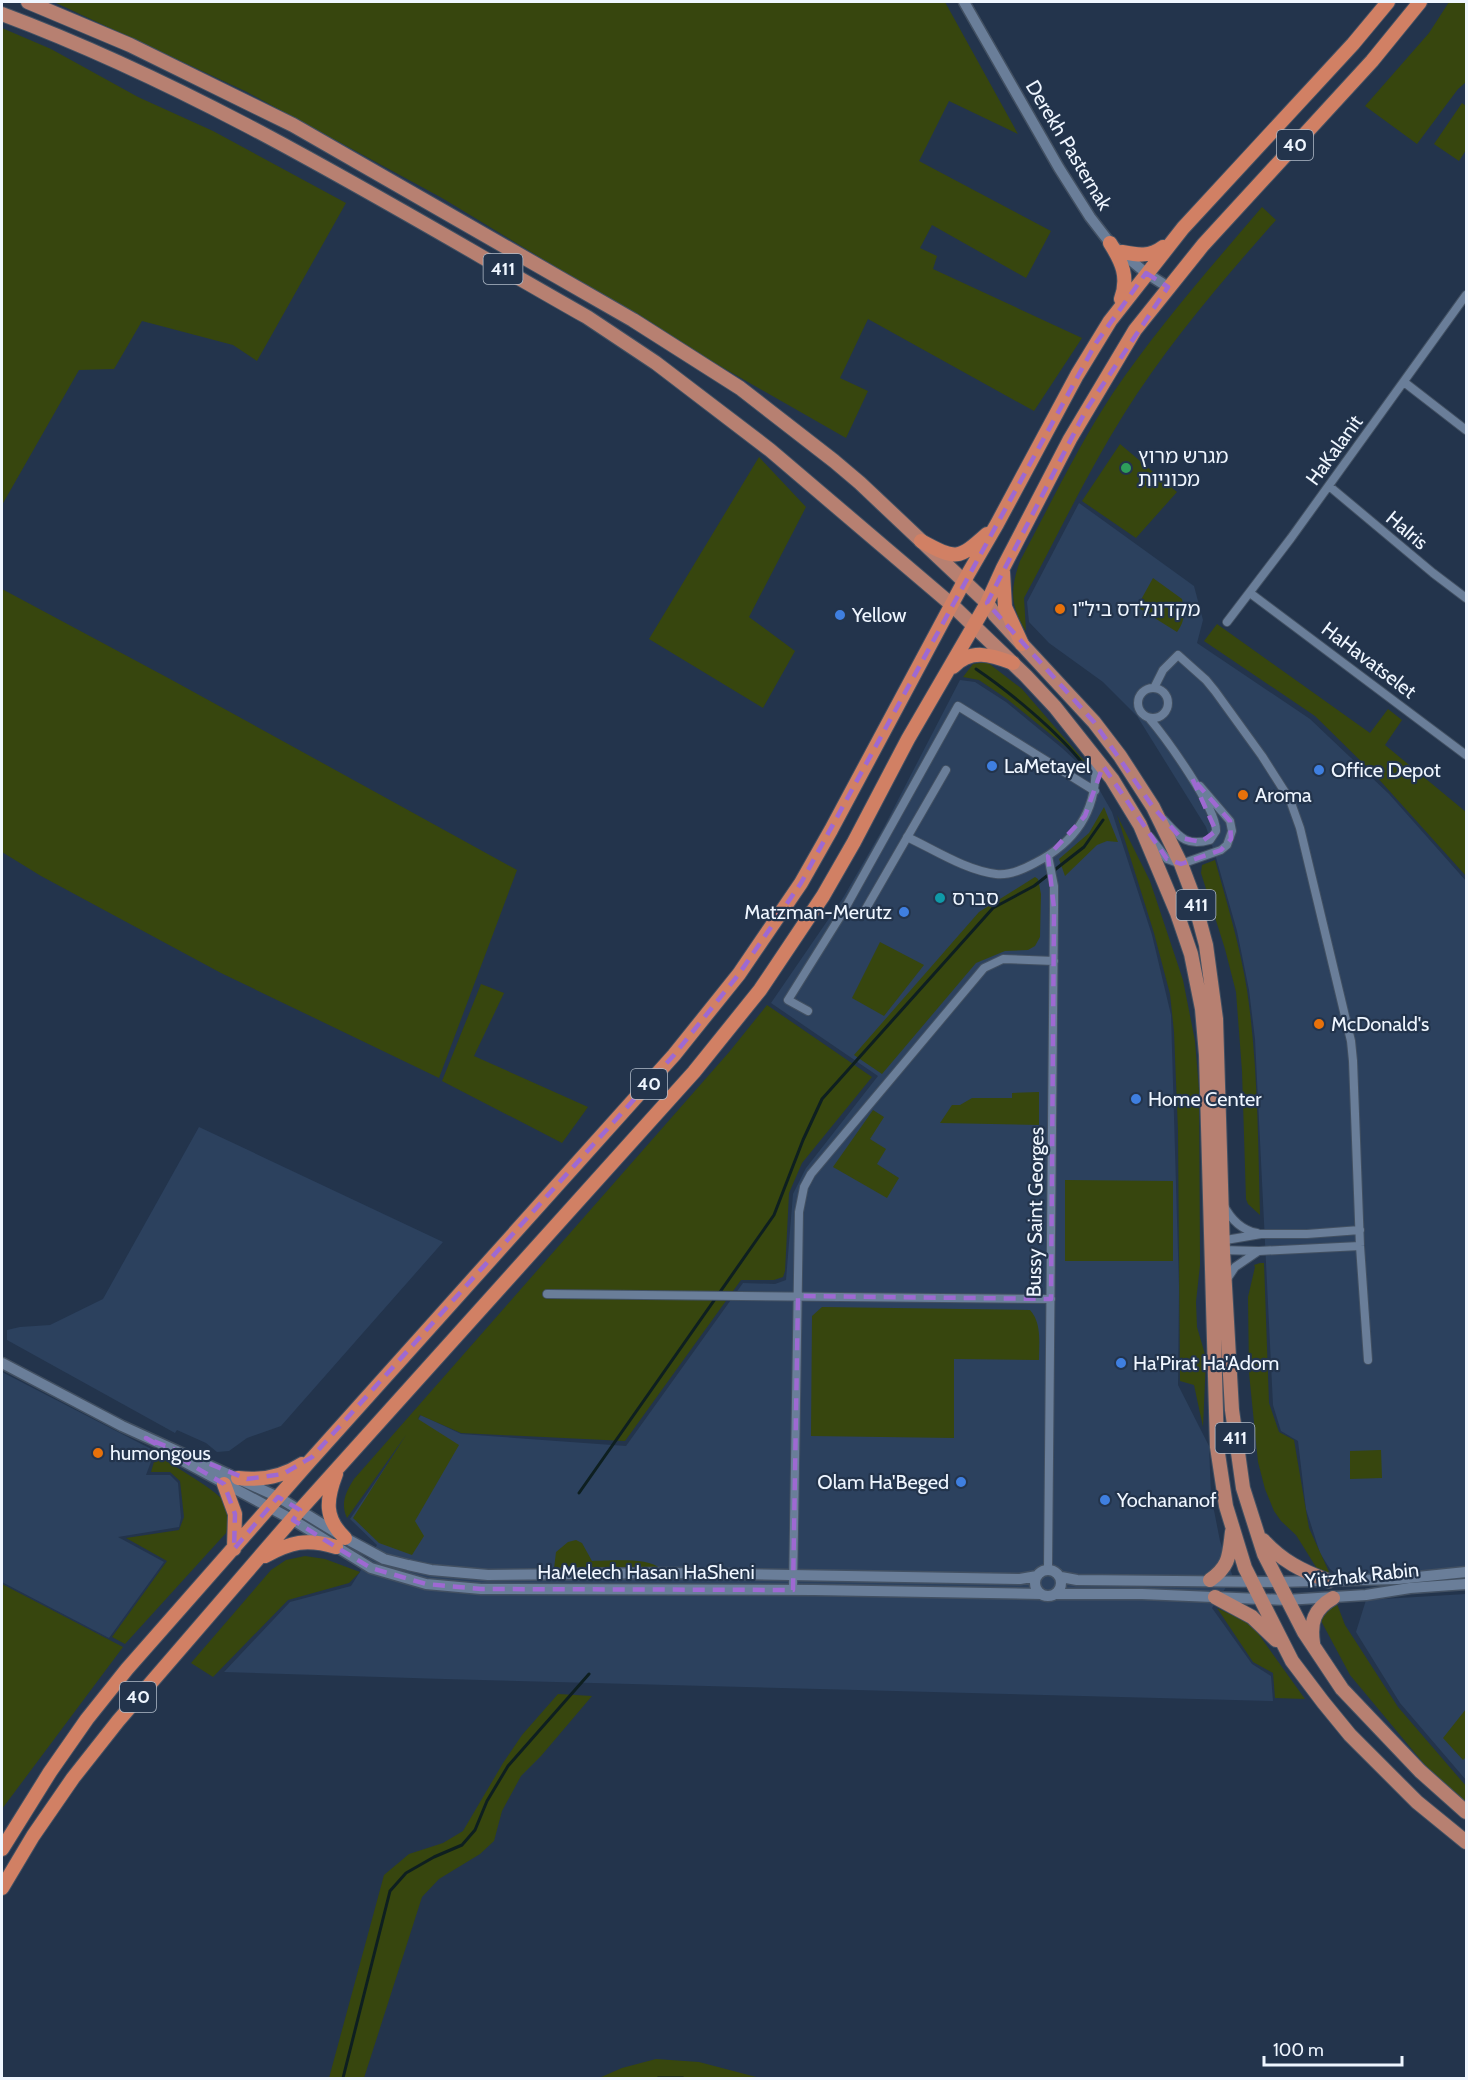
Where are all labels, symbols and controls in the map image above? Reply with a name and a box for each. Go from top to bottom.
street label: Derekh Pasternak [1021,76,1117,214]
road number: 40 [1277,130,1313,160]
road number: 411 [484,254,522,284]
street label: HaKalanit [1301,410,1368,490]
place label: מגרש מרוץ מכוניות [1138,444,1229,491]
marker: מגרש מרוץ מכוניות [1119,461,1133,475]
street label: HaIris [1381,506,1433,554]
place label: מקדונלדס ביל"ו [1072,597,1200,621]
marker: מקדונלדס ביל"ו [1053,602,1067,616]
place label: Yellow [851,603,907,627]
marker: Yellow [833,608,847,622]
street label: HaHavatselet [1317,617,1421,704]
place label: LaMetayel [1004,754,1091,778]
place label: Office Depot [1331,758,1441,782]
marker: LaMetayel [985,759,999,773]
marker: Office Depot [1312,763,1326,777]
place label: Aroma [1255,783,1312,807]
marker: Aroma [1236,788,1250,802]
place label: סברס [952,886,999,910]
road number: 411 [1176,890,1216,920]
marker: סברס [933,891,947,905]
place label: Matzman-Merutz [744,900,892,924]
marker: Matzman-Merutz [897,905,911,919]
place label: McDonald's [1331,1012,1429,1036]
marker: McDonald's [1312,1017,1326,1031]
road number: 40 [631,1069,667,1099]
place label: Home Center [1148,1087,1262,1111]
marker: Home Center [1129,1092,1143,1106]
street label: Bussy Saint Georges [1022,1127,1048,1297]
place label: Ha'Pirat Ha'Adom [1133,1351,1279,1375]
marker: Ha'Pirat Ha'Adom [1114,1356,1128,1370]
road number: 411 [1216,1423,1254,1453]
place label: humongous [110,1441,211,1465]
marker: humongous [91,1446,105,1460]
place label: Olam Ha'Beged [817,1470,949,1494]
marker: Olam Ha'Beged [954,1475,968,1489]
place label: Yochananof [1116,1488,1217,1512]
marker: Yochananof [1098,1493,1112,1507]
street label: Yitzhak Rabin [1303,1557,1420,1593]
street label: HaMelech Hasan HaSheni [537,1560,755,1584]
road number: 40 [120,1682,156,1712]
scale bar [1264,2029,1402,2067]
text: 100 m [1273,2039,1324,2061]

